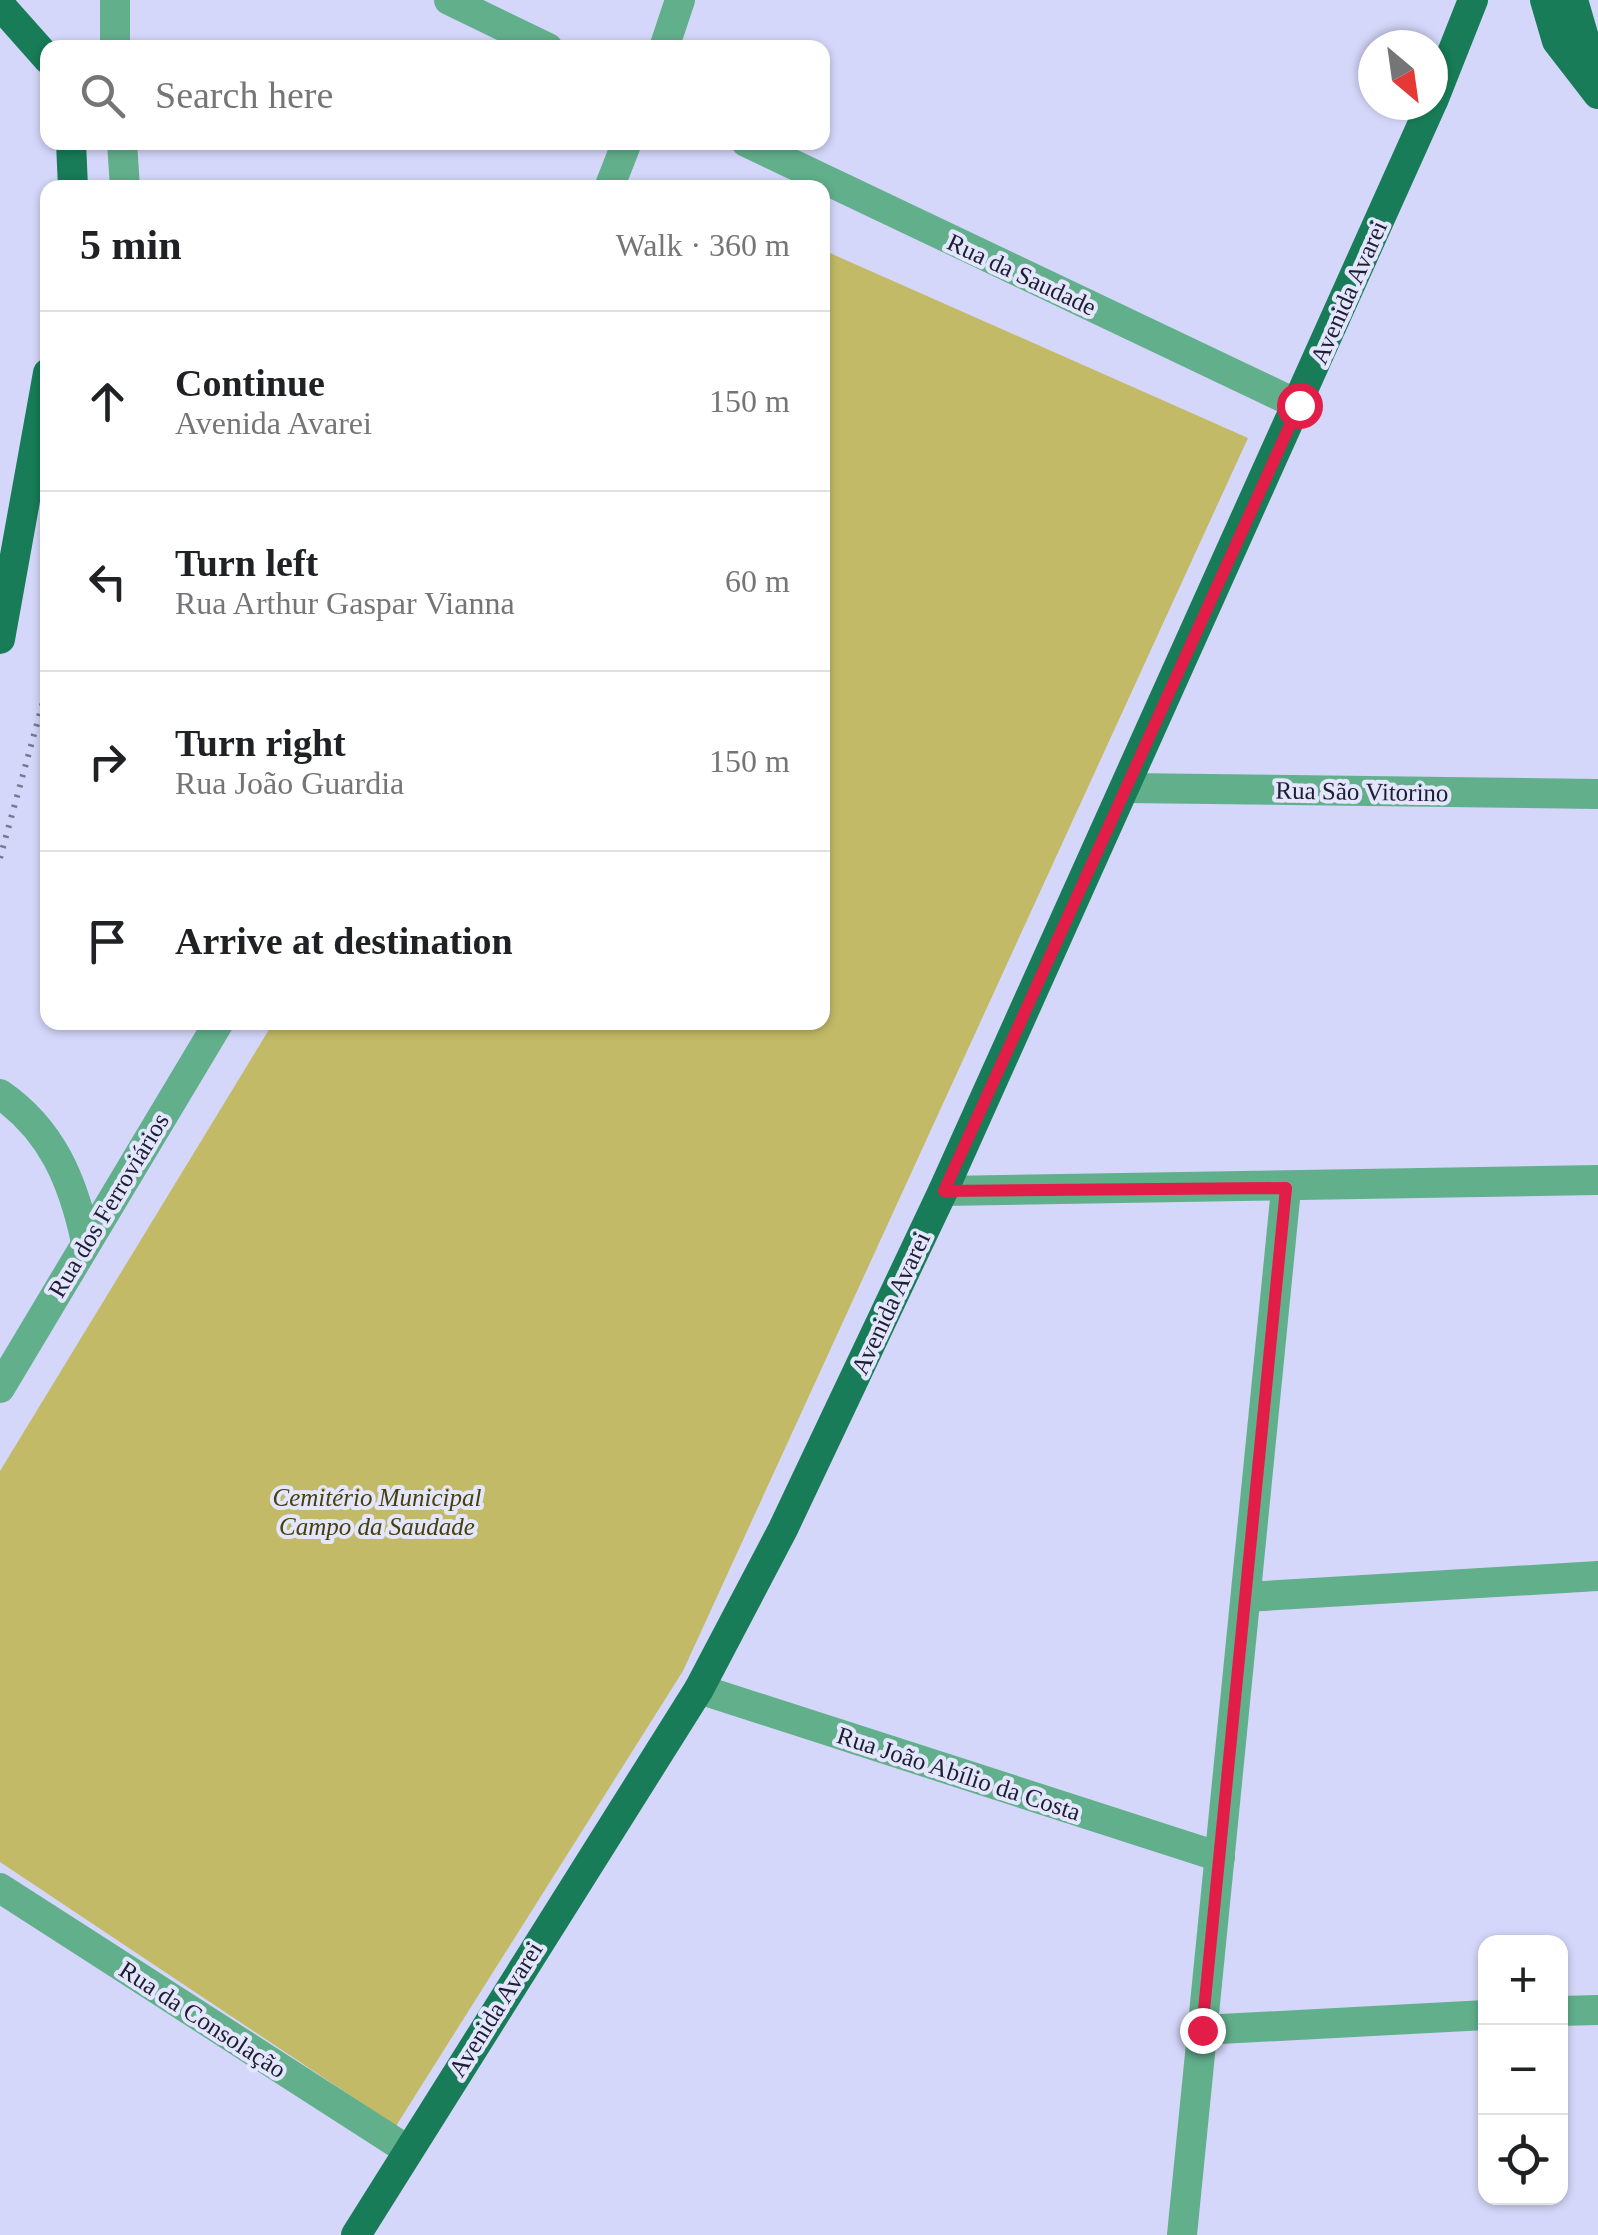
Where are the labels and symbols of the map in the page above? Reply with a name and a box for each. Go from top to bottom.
north arrow [1358,30,1448,120]
street label: Avenida Avarei [1305,216,1392,368]
street label: Rua da Saudade [943,228,1100,321]
route start [1277,383,1323,429]
street label: Rua São Vitorino [1275,776,1449,807]
street label: Rua dos Ferroviários [43,1108,174,1302]
street label: Avenida Avarei [846,1228,935,1379]
park label: Cemitério Municipal Campo da Saudade [273,1484,482,1540]
street label: Rua João Abílio da Costa [834,1721,1084,1826]
street label: Avenida Avarei [443,1937,548,2082]
street label: Rua da Consolação [114,1956,291,2083]
route end [1180,2008,1226,2054]

